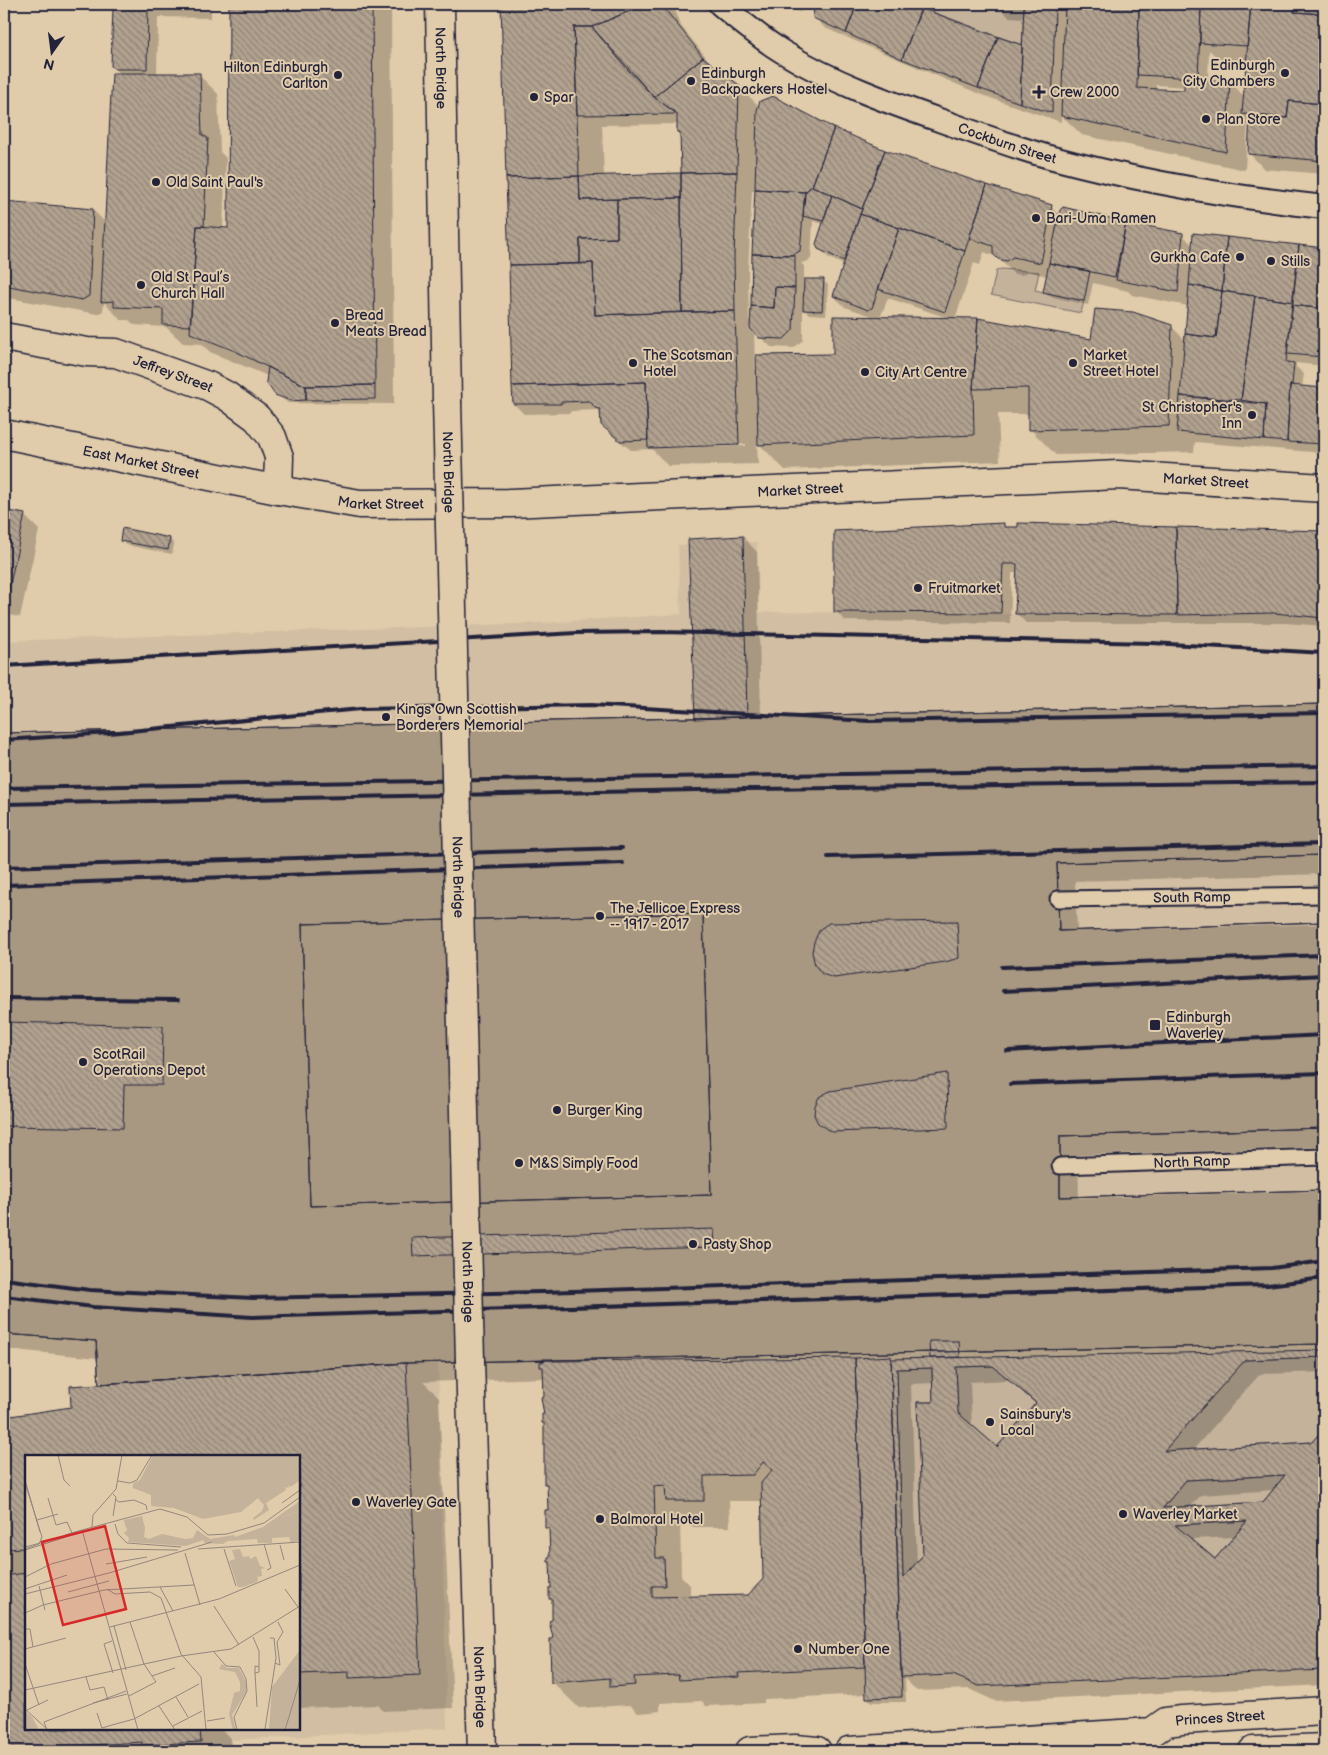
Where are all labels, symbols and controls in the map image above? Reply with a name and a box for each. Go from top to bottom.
street label: North Bridge [431,27,450,109]
north arrow [28,28,78,78]
text: N [42,55,56,74]
place label: Edinburgh City Chambers [1183,57,1275,90]
place label: Hilton Edinburgh Carlton [223,59,328,92]
place label: Edinburgh Backpackers Hostel [701,65,827,98]
marker: Edinburgh City Chambers [1279,67,1291,79]
marker: Hilton Edinburgh Carlton [332,69,344,81]
marker: Edinburgh Backpackers Hostel [685,75,697,87]
place label: Crew 2000 [1050,84,1119,101]
marker: Crew 2000 [1032,85,1046,99]
place label: Spar [544,89,575,106]
marker: Spar [528,91,540,103]
place label: Plan Store [1216,111,1281,128]
marker: Plan Store [1200,113,1212,125]
street label: Cockburn Street [956,119,1059,168]
place label: Old Saint Paul's [166,174,263,191]
marker: Old Saint Paul's [150,176,162,188]
place label: Bari-Uma Ramen [1046,210,1156,227]
marker: Bari-Uma Ramen [1030,212,1042,224]
place label: Gurkha Cafe [1150,249,1230,266]
marker: Gurkha Cafe [1234,251,1246,263]
place label: Stills [1281,253,1310,270]
marker: Stills [1265,255,1277,267]
place label: Old St Paul’s Church Hall [151,269,229,302]
marker: Old St Paul’s Church Hall [135,279,147,291]
place label: Bread Meats Bread [345,307,427,340]
marker: Bread Meats Bread [329,317,341,329]
place label: The Scotsman Hotel [643,347,733,380]
place label: Market Street Hotel [1083,347,1159,380]
street label: Jeffrey Street [131,352,216,396]
marker: The Scotsman Hotel [627,357,639,369]
marker: Market Street Hotel [1067,357,1079,369]
place label: City Art Centre [875,364,967,381]
marker: City Art Centre [859,366,871,378]
place label: St Christopher's Inn [1142,399,1242,432]
marker: St Christopher's Inn [1246,409,1258,421]
street label: North Bridge [439,431,458,513]
street label: East Market Street [81,442,202,483]
street label: Market Street [1162,470,1250,492]
street label: Market Street [757,480,845,501]
street label: Market Street [336,492,425,513]
place label: Fruitmarket [928,580,1001,597]
marker: Fruitmarket [912,582,924,594]
place label: Kings Own Scottish Borderers Memorial [396,701,523,734]
marker: Kings Own Scottish Borderers Memorial [380,711,392,723]
street label: North Bridge [448,836,467,918]
street label: South Ramp [1153,888,1231,907]
place label: The Jellicoe Express -- 1917 - 2017 [610,900,740,933]
marker: The Jellicoe Express -- 1917 - 2017 [594,910,606,922]
place label: Edinburgh Waverley [1166,1009,1231,1042]
marker: Edinburgh Waverley [1148,1018,1162,1032]
place label: ScotRail Operations Depot [93,1046,206,1079]
marker: ScotRail Operations Depot [77,1056,89,1068]
place label: Burger King [567,1102,643,1119]
marker: Burger King [551,1104,563,1116]
street label: North Ramp [1153,1152,1231,1172]
place label: M&S Simply Food [529,1155,638,1172]
marker: M&S Simply Food [513,1157,525,1169]
place label: Pasty Shop [703,1236,772,1253]
marker: Pasty Shop [687,1238,699,1250]
street label: North Bridge [458,1241,477,1323]
place label: Sainsbury's Local [1000,1406,1071,1439]
marker: Sainsbury's Local [984,1416,996,1428]
inset map [25,1455,300,1730]
place label: Waverley Gate [366,1494,457,1511]
marker: Waverley Gate [350,1496,362,1508]
place label: Waverley Market [1133,1506,1238,1523]
marker: Waverley Market [1117,1508,1129,1520]
place label: Balmoral Hotel [610,1511,703,1528]
marker: Balmoral Hotel [594,1513,606,1525]
place label: Number One [808,1641,890,1658]
marker: Number One [792,1643,804,1655]
street label: North Bridge [470,1646,489,1728]
street label: Princes Street [1174,1707,1266,1730]

